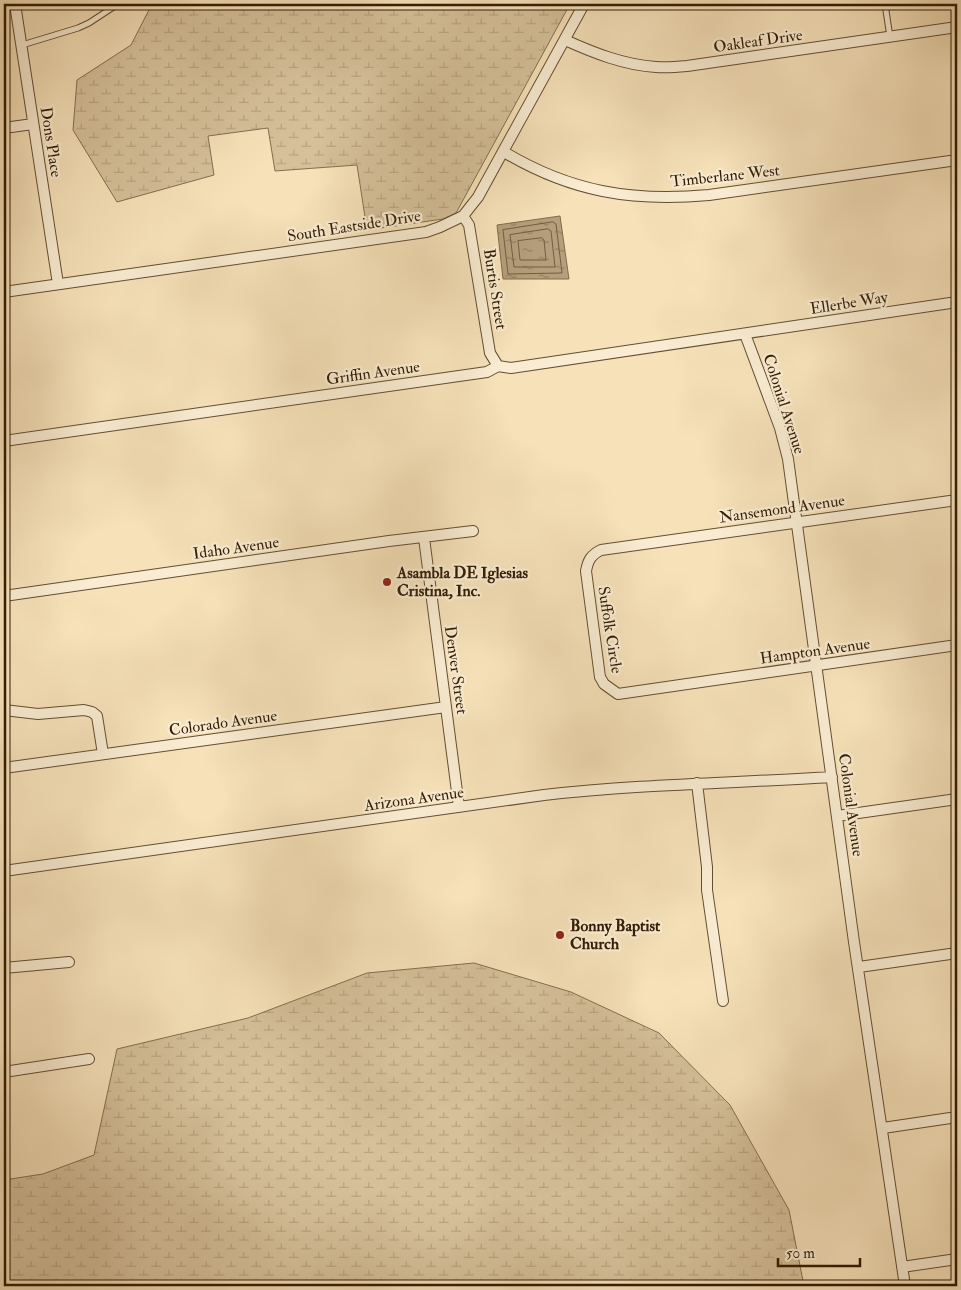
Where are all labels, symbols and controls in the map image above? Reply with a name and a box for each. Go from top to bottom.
street label: Oakleaf Drive [712,25,804,57]
street label: Dons Place [36,105,66,179]
street label: Timberlane West [669,160,781,192]
street label: South Eastside Drive [286,206,422,246]
street label: Burtis Street [479,247,511,331]
street label: Ellerbe Way [809,287,890,319]
street label: Colonial Avenue [758,351,810,457]
street label: Griffin Avenue [325,356,421,389]
street label: Nansemond Avenue [718,490,846,528]
street label: Idaho Avenue [192,532,281,564]
place label: Asambla DE Iglesias Cristina, Inc. [396,563,529,601]
marker: Asambla DE Iglesias Cristina, Inc. [381,576,393,588]
street label: Suffolk Circle [593,585,627,675]
street label: Denver Street [440,624,472,716]
street label: Hampton Avenue [759,633,872,670]
street label: Colorado Avenue [168,705,279,740]
street label: Colonial Avenue [834,752,868,858]
street label: Arizona Avenue [362,782,465,816]
place label: Bonny Baptist Church [570,916,661,954]
marker: Bonny Baptist Church [554,929,566,941]
scale bar [778,1235,861,1267]
text: 50 m [786,1244,815,1263]

